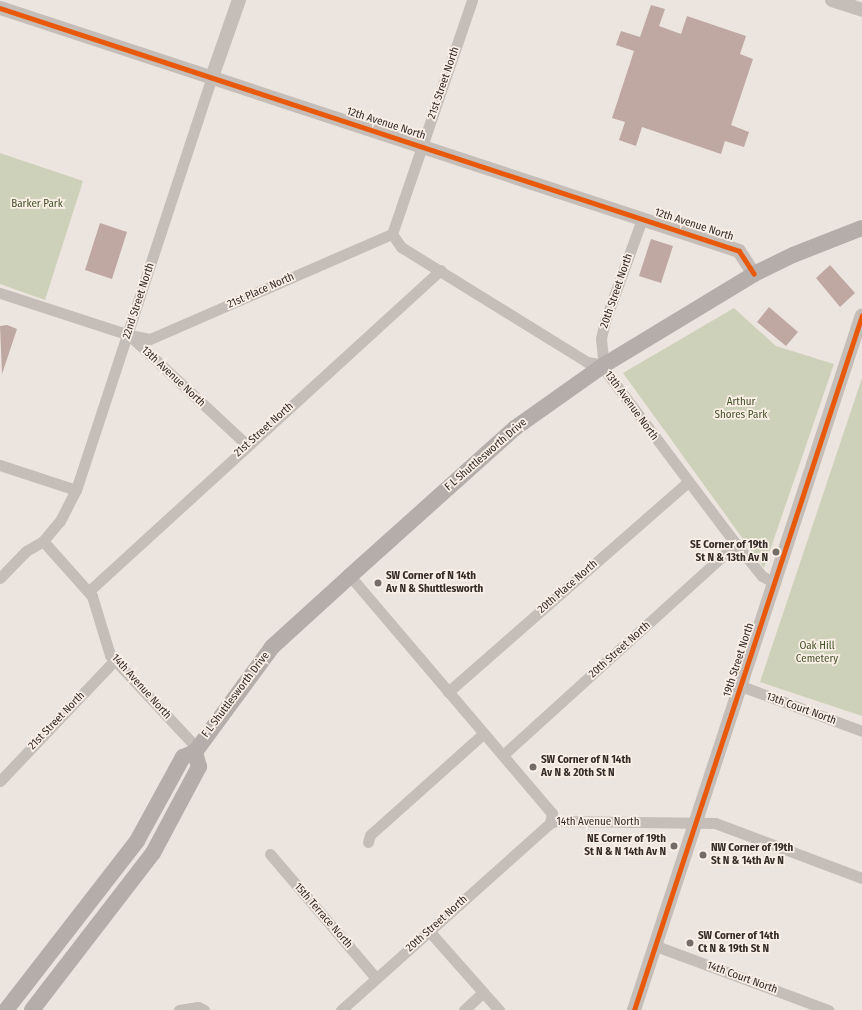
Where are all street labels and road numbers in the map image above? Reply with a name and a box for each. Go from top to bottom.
street label: 21st Street North [426,45,462,121]
street label: 12th Avenue North [345,105,427,143]
street label: 12th Avenue North [653,206,735,244]
street label: 20th Street North [598,252,636,330]
street label: 22nd Street North [120,261,158,341]
street label: 21st Place North [225,270,297,312]
street label: 13th Avenue North [138,344,208,410]
street label: 13th Avenue North [601,369,661,443]
street label: 21st Street North [232,400,296,460]
street label: F L Shuttlesworth Drive [442,416,530,494]
street label: 20th Place North [535,558,601,616]
street label: 20th Street North [587,619,653,681]
street label: 19th Street North [721,621,757,699]
street label: F L Shuttlesworth Drive [199,650,273,740]
street label: 14th Avenue North [108,652,174,722]
street label: 21st Street North [26,689,88,753]
street label: 13th Court North [764,690,838,728]
street label: 14th Avenue North [557,815,639,829]
street label: 15th Terrace North [291,881,355,951]
street label: 20th Street North [404,893,470,955]
street label: 14th Court North [705,959,779,997]

